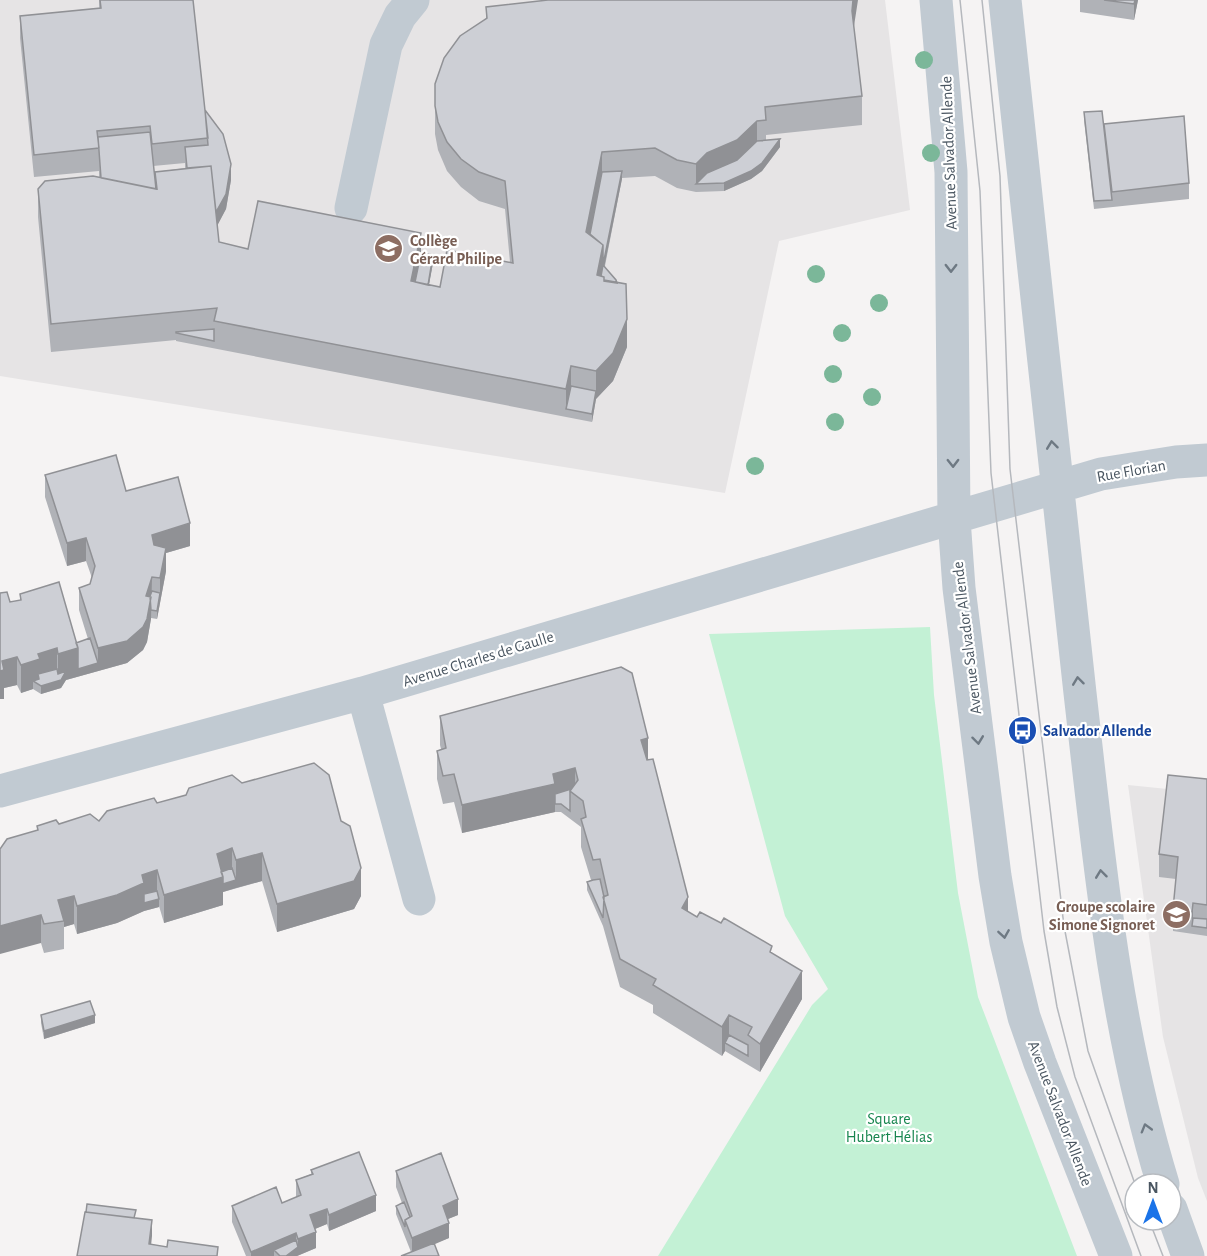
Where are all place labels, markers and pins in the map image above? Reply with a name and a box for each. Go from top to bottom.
school or university icon: Collège Gérard Philipe [373,233,405,265]
place label: Collège Gérard Philipe [410,233,502,267]
bus stop icon: Salvador Allende [1006,714,1038,746]
place label: Salvador Allende [1043,723,1152,739]
place label: Groupe scolaire Simone Signoret [1049,899,1156,933]
school or university icon: Groupe scolaire Simone Signoret [1160,899,1192,931]

